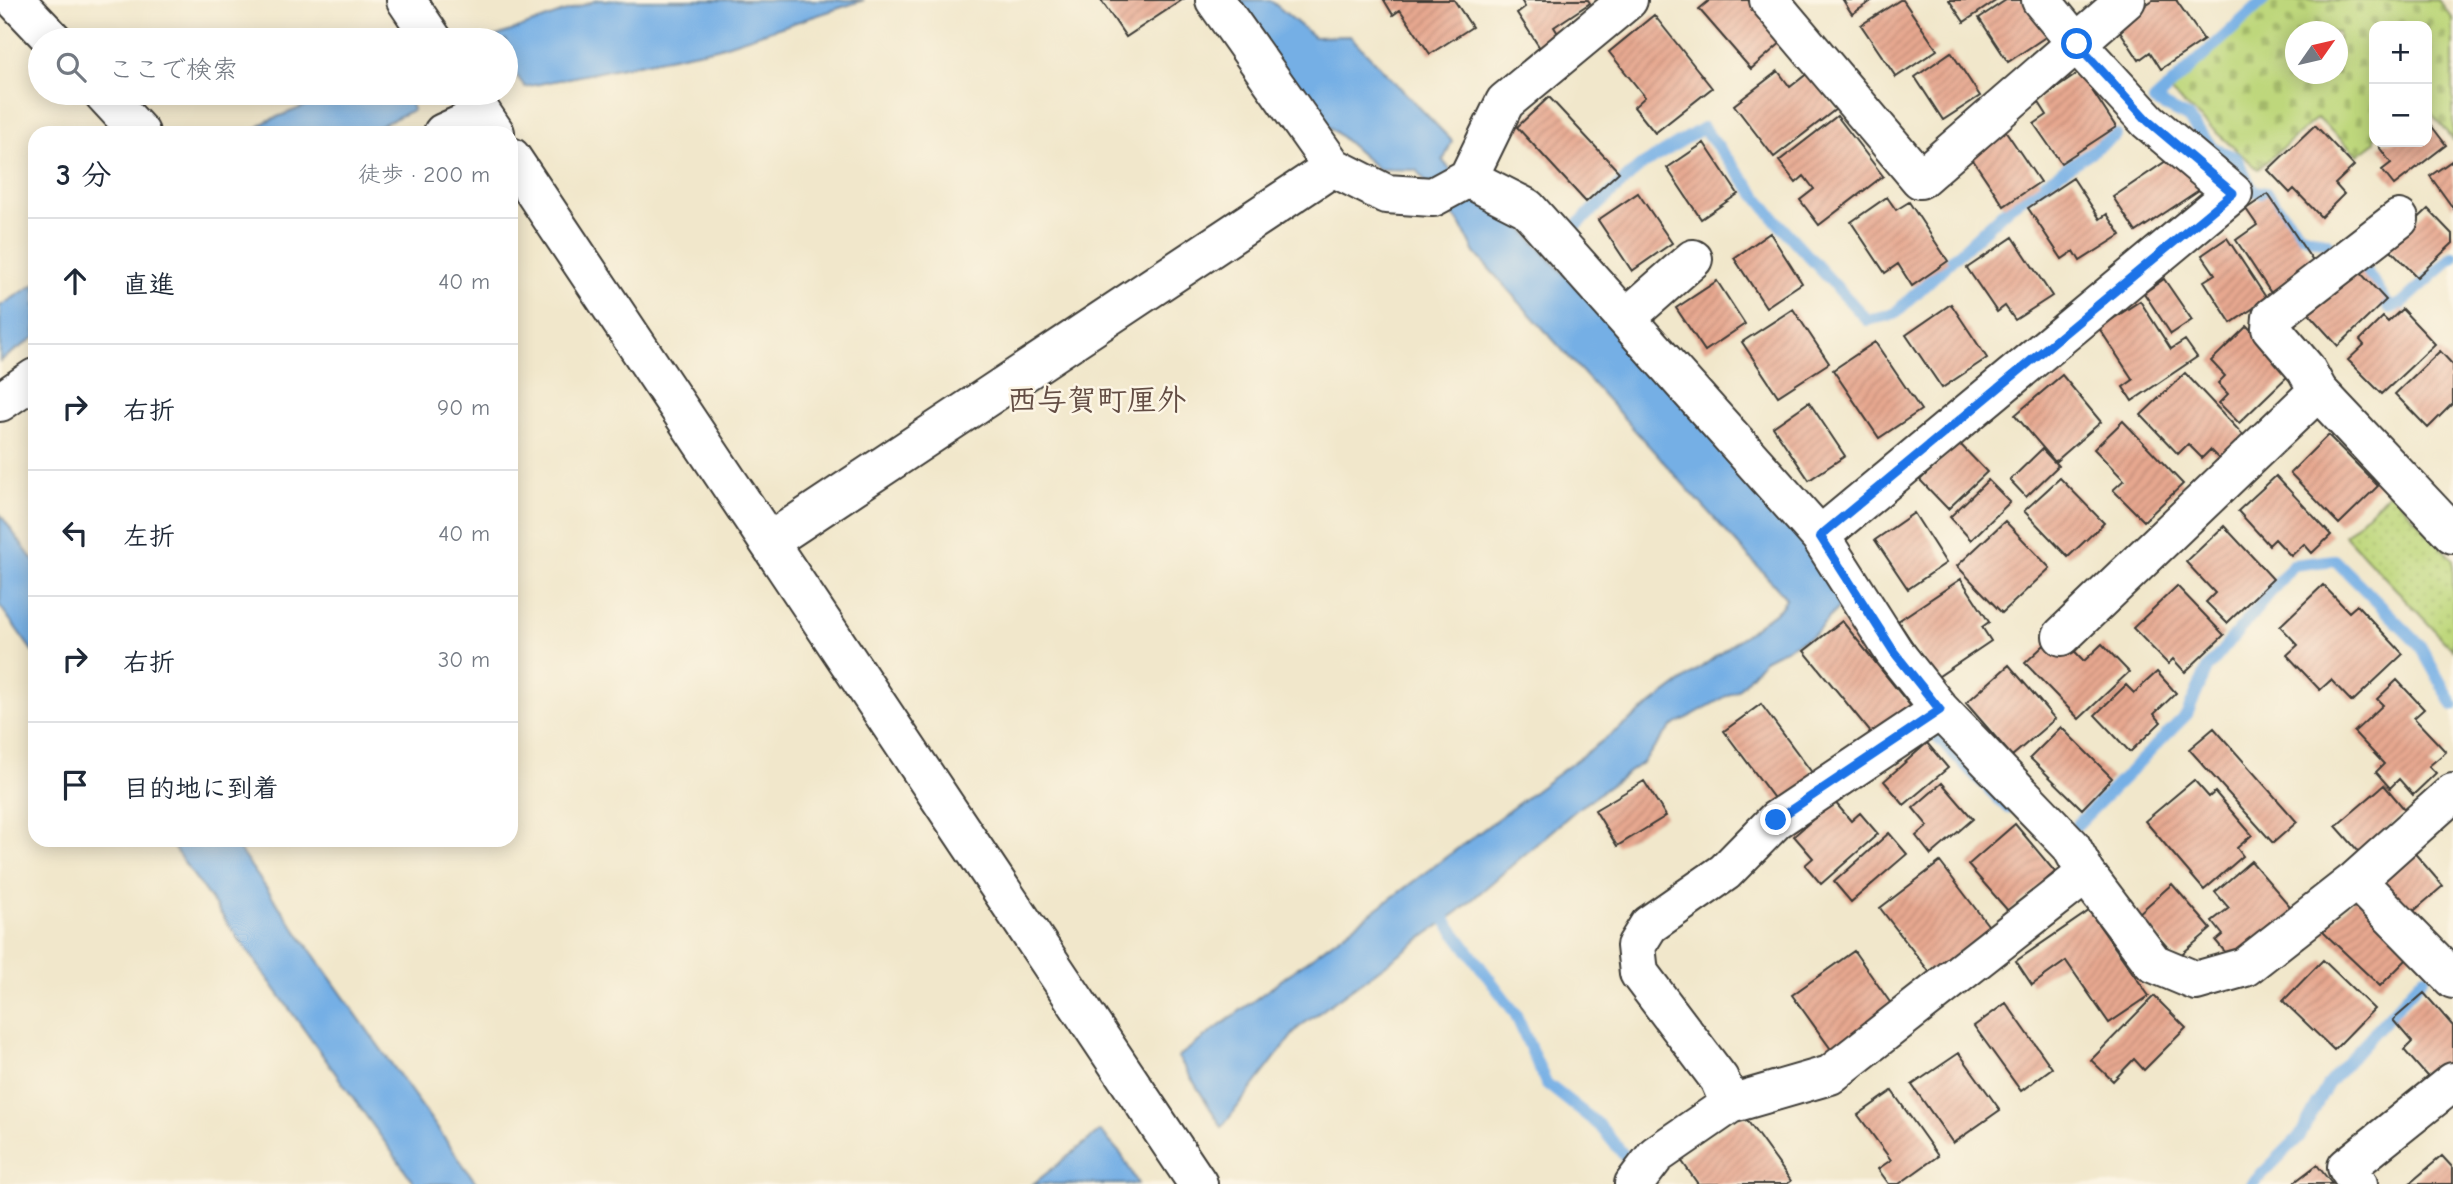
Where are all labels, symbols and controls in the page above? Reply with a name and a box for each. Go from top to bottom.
north arrow [2285,21,2348,84]
map controls [2369,21,2432,147]
button: + [2369,21,2432,84]
search box [28,28,518,105]
route start [2061,28,2092,59]
icon: search [52,48,90,86]
text: ここで検索 [108,55,238,85]
button: − [2369,84,2432,147]
text: 3 分 [56,158,111,193]
text: 徒歩 · 200 m [358,161,490,188]
icon: ahead [56,262,94,300]
text: 40 m [438,268,490,295]
text: 直進 [123,270,175,300]
district label: 西与賀町厘外 [1007,383,1187,418]
icon: right [56,388,94,426]
text: 90 m [437,394,490,421]
text: 右折 [123,396,175,426]
icon: left [56,514,94,552]
text: 40 m [438,520,490,547]
text: 左折 [123,522,175,552]
icon: right [56,640,94,678]
text: 30 m [438,646,490,673]
text: 右折 [123,648,175,678]
icon: arrive [56,766,94,804]
text: 目的地に到着 [123,774,279,804]
route end [1760,804,1791,835]

